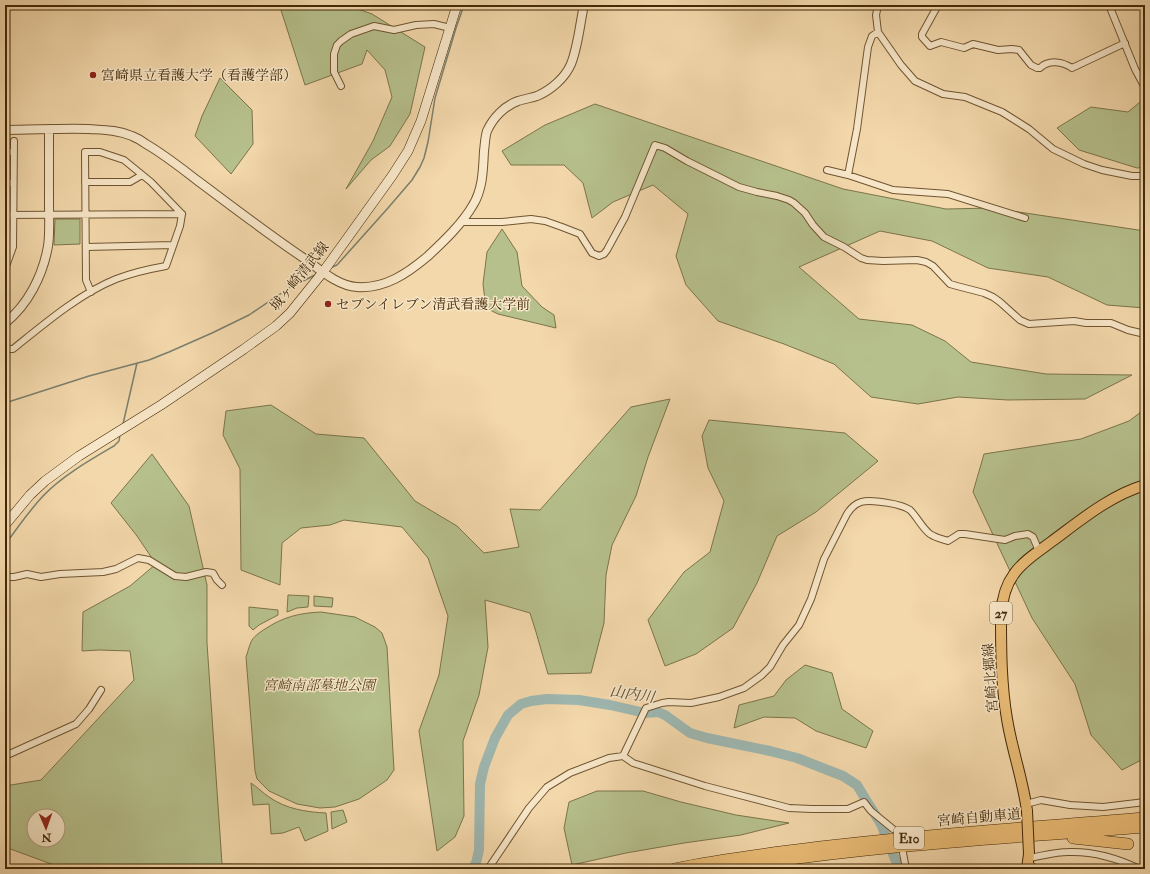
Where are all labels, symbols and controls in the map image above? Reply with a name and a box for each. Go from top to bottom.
place label: 宮崎県立看護大学（看護学部） [101,67,297,84]
marker: 宮崎県立看護大学（看護学部） [88,70,98,80]
street label: 城ヶ崎清武線 [266,238,332,314]
place label: セブンイレブン清武看護大学前 [336,296,530,313]
marker: セブンイレブン清武看護大学前 [323,299,333,309]
road number: 27 [990,602,1012,624]
street label: 宮崎北郷線 [980,642,1001,713]
park label: 宮崎南部墓地公園 [263,677,377,694]
water label: 山内川 [608,682,658,708]
street label: 宮崎自動車道 [936,805,1022,830]
north arrow [26,808,66,848]
road number: E10 [894,827,924,849]
text: N [40,831,52,844]

